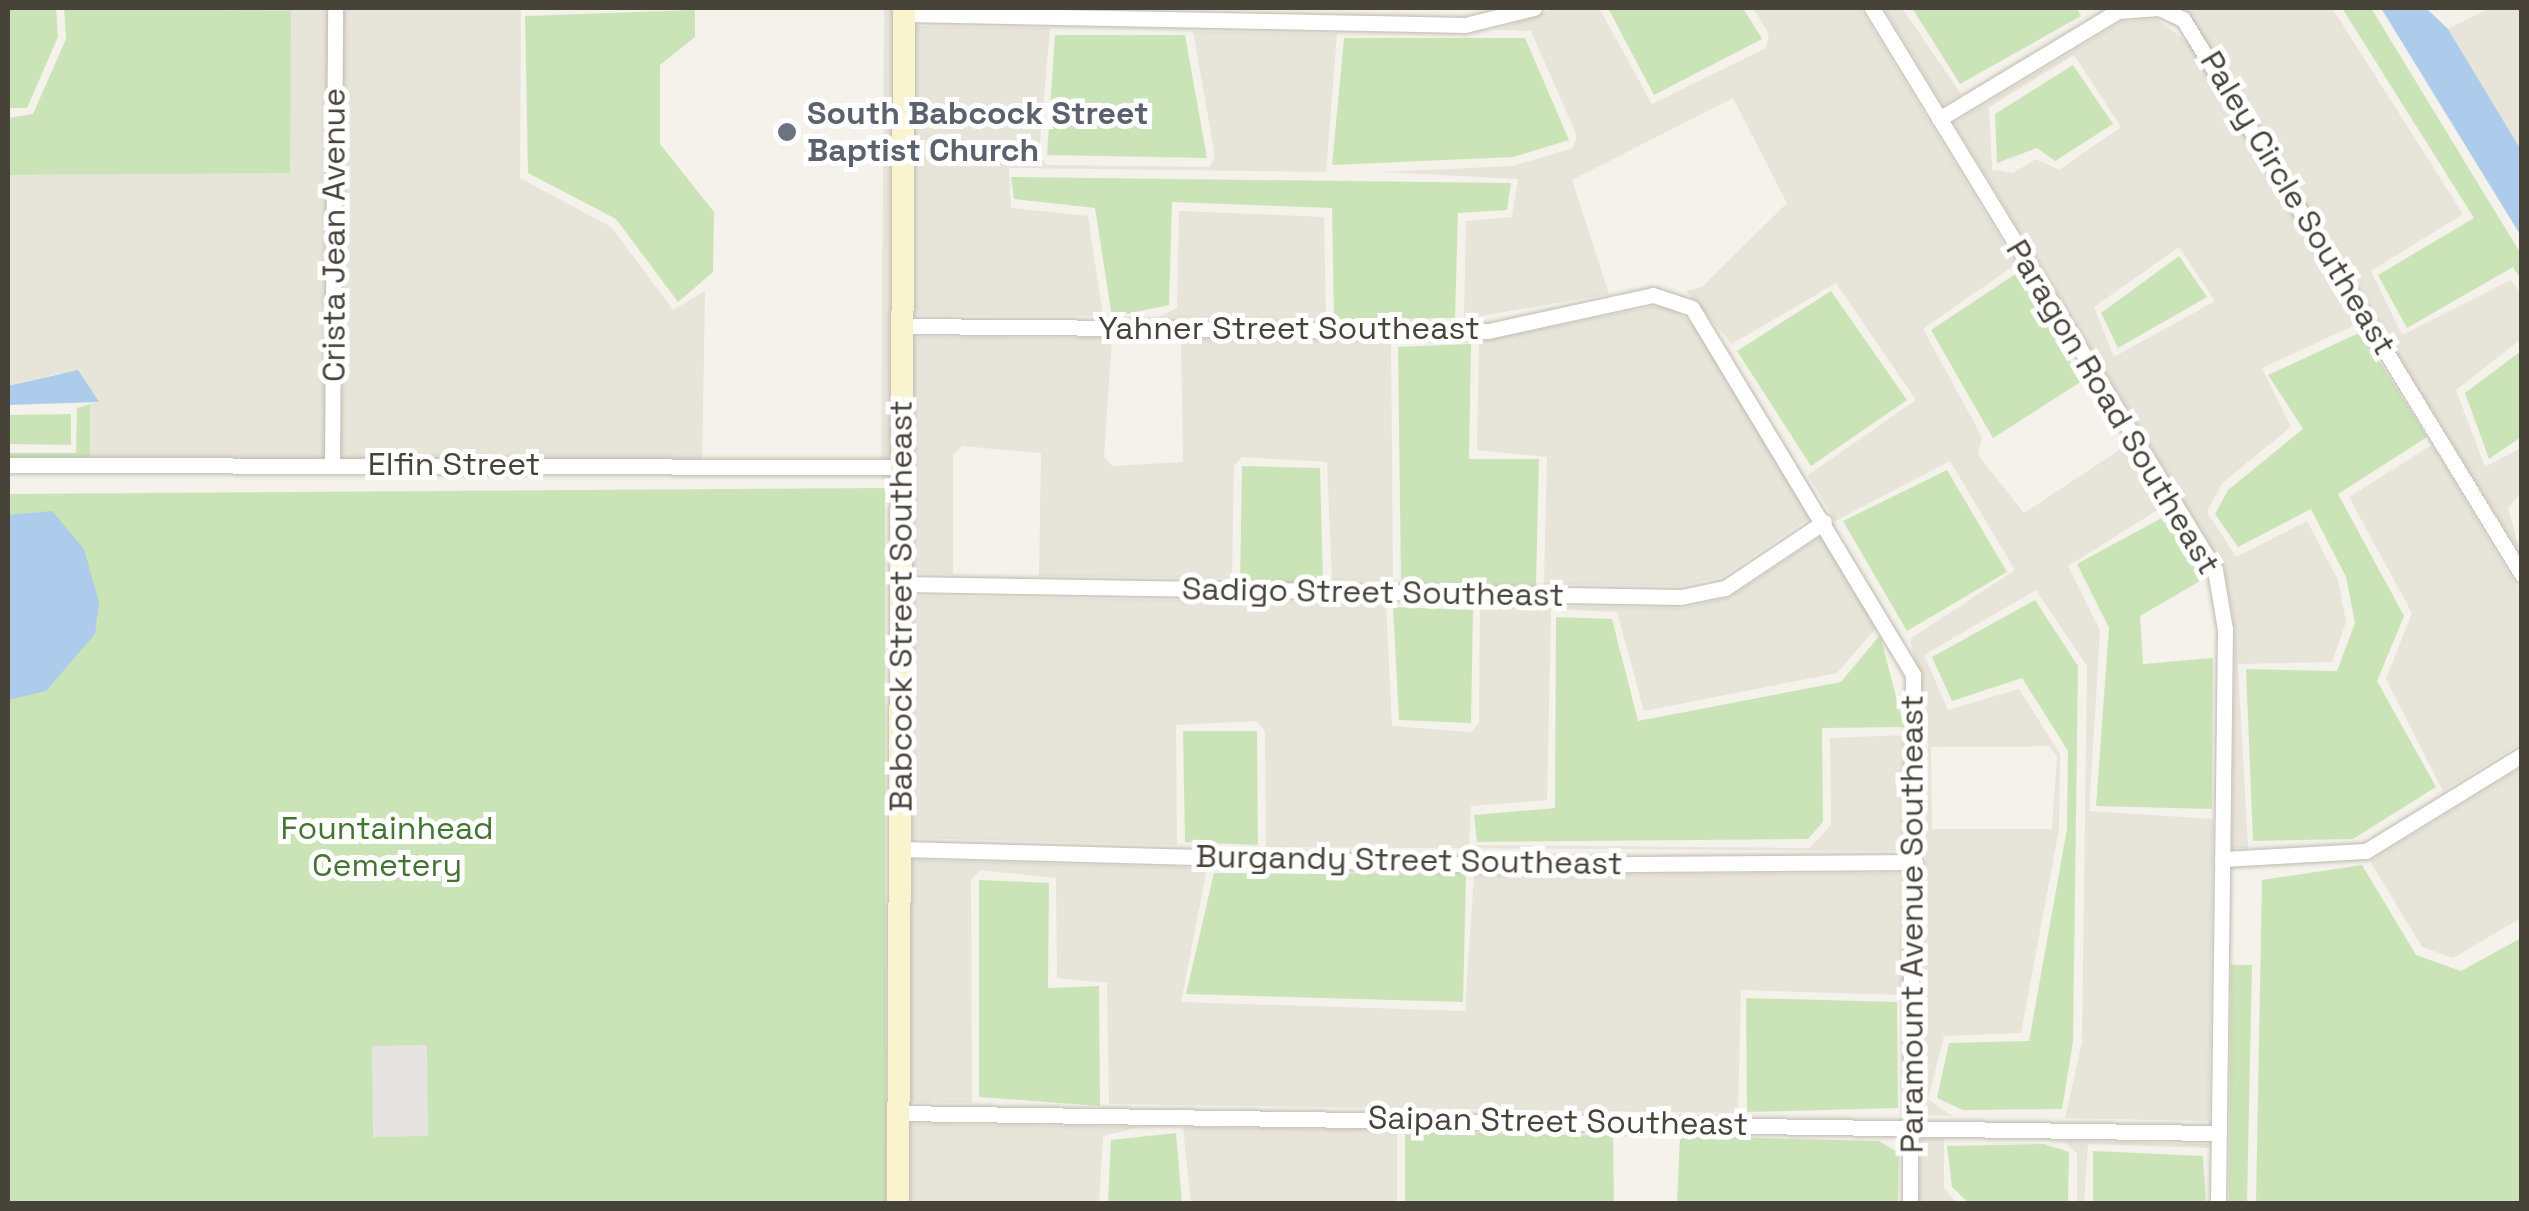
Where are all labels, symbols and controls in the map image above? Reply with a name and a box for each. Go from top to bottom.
street label: Paley Circle Southeast [2192,44,2404,362]
street label: Crista Jean Avenue [315,88,353,382]
place label: South Babcock Street Baptist Church [807,95,1149,170]
marker: South Babcock Street Baptist Church [776,121,798,143]
street label: Paragon Road Southeast [1998,233,2228,581]
street label: Yahner Street Southeast [1098,309,1480,347]
street label: Babcock Street Southeast [882,400,920,812]
street label: Elfin Street [368,445,540,483]
street label: Sadigo Street Southeast [1182,569,1564,615]
street label: Paramount Avenue Southeast [1893,694,1931,1154]
park label: Fountainhead Cemetery [280,810,494,885]
street label: Burgandy Street Southeast [1195,837,1623,883]
street label: Saipan Street Southeast [1367,1098,1749,1144]

